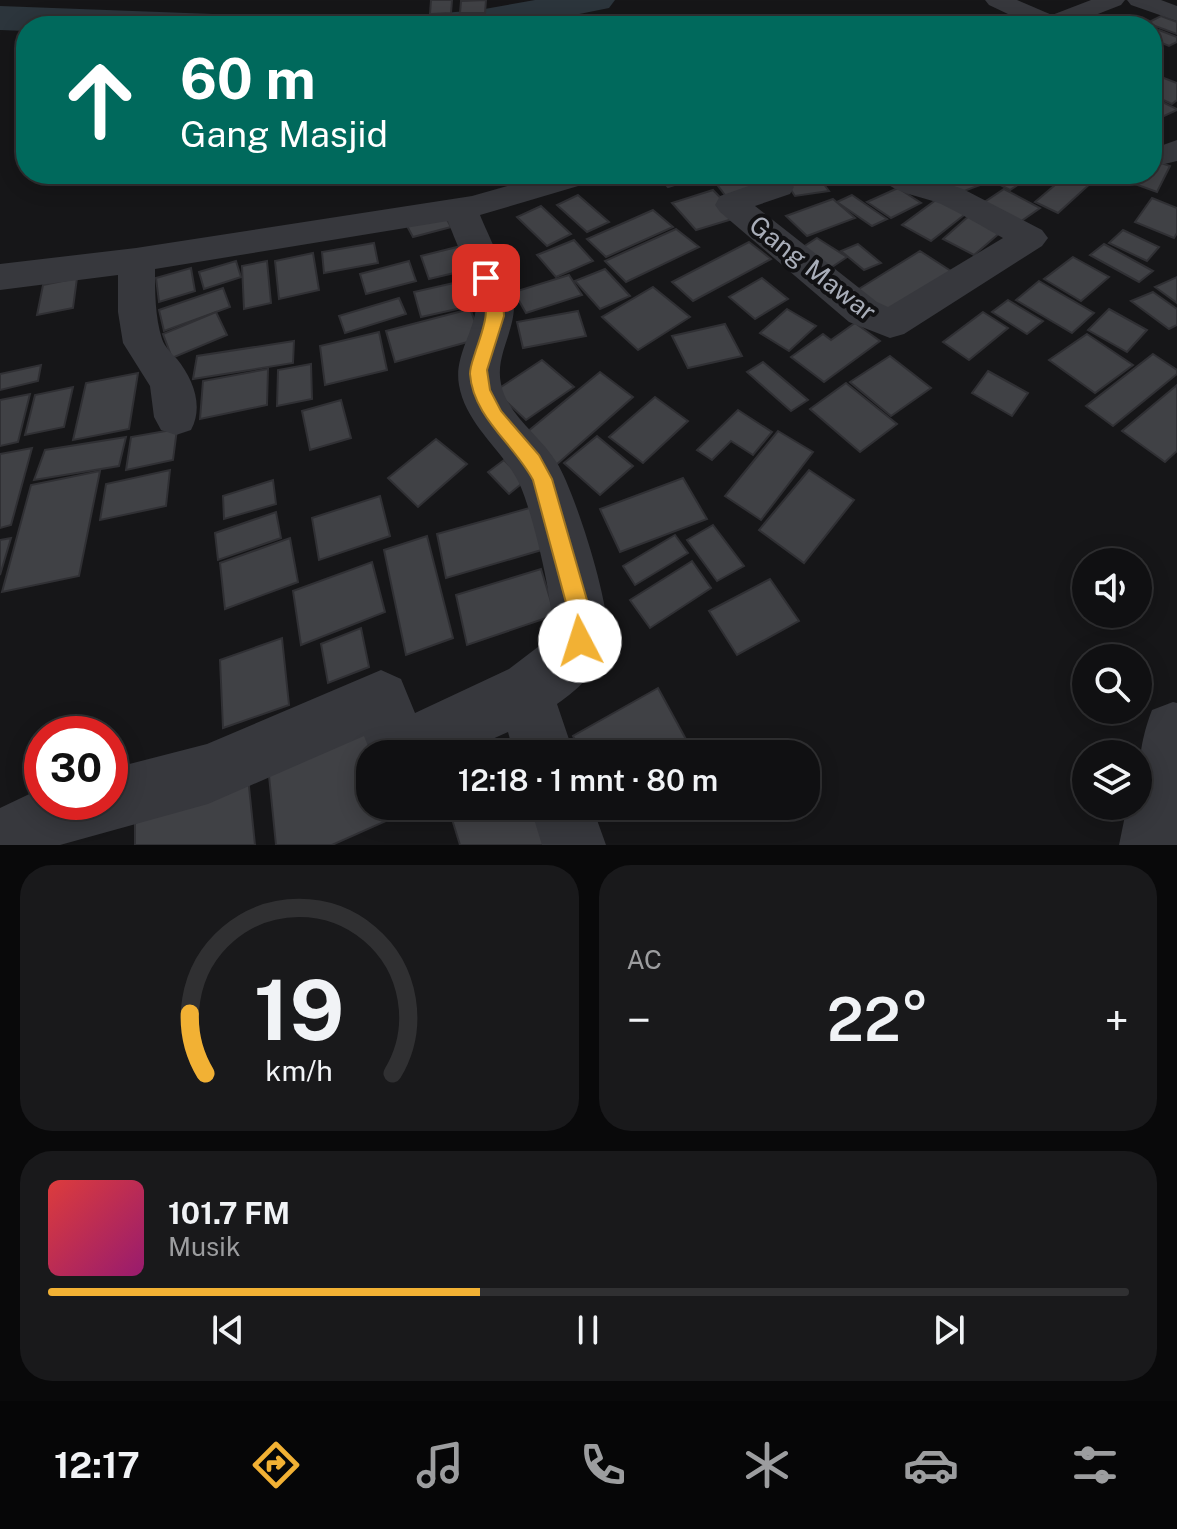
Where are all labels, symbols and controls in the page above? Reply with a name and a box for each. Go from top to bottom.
text: 60 m [180,46,316,112]
icon: ahead [48,48,152,152]
text: Gang Masjid [180,113,388,155]
street label: Gang Mawar [743,209,883,327]
pin [452,244,520,312]
icon: arrive [464,256,508,300]
map controls [1072,548,1152,820]
button: sound [1072,548,1152,628]
position arrow [538,599,622,683]
button: search [1072,644,1152,724]
speed limit sign: 30 [24,716,128,820]
button: layers [1072,740,1152,820]
text: 12:18 · 1 mnt · 80 m [458,762,718,798]
text: AC [627,944,662,975]
text: 19 [254,961,344,1059]
text: 22° [827,984,929,1055]
text: − [627,994,651,1046]
text: + [1105,994,1129,1046]
text: km/h [266,1054,333,1087]
text: 101.7 FM [168,1195,290,1231]
text: Musik [168,1231,240,1262]
icon: previous [206,1308,250,1352]
icon: pause [566,1308,610,1352]
icon: next [927,1308,971,1352]
icon: directions [248,1437,304,1493]
icon: music [412,1437,468,1493]
icon: phone [575,1437,631,1493]
icon: climate [739,1437,795,1493]
icon: car [903,1437,959,1493]
icon: filters [1067,1437,1123,1493]
text: 12:17 [54,1444,140,1486]

